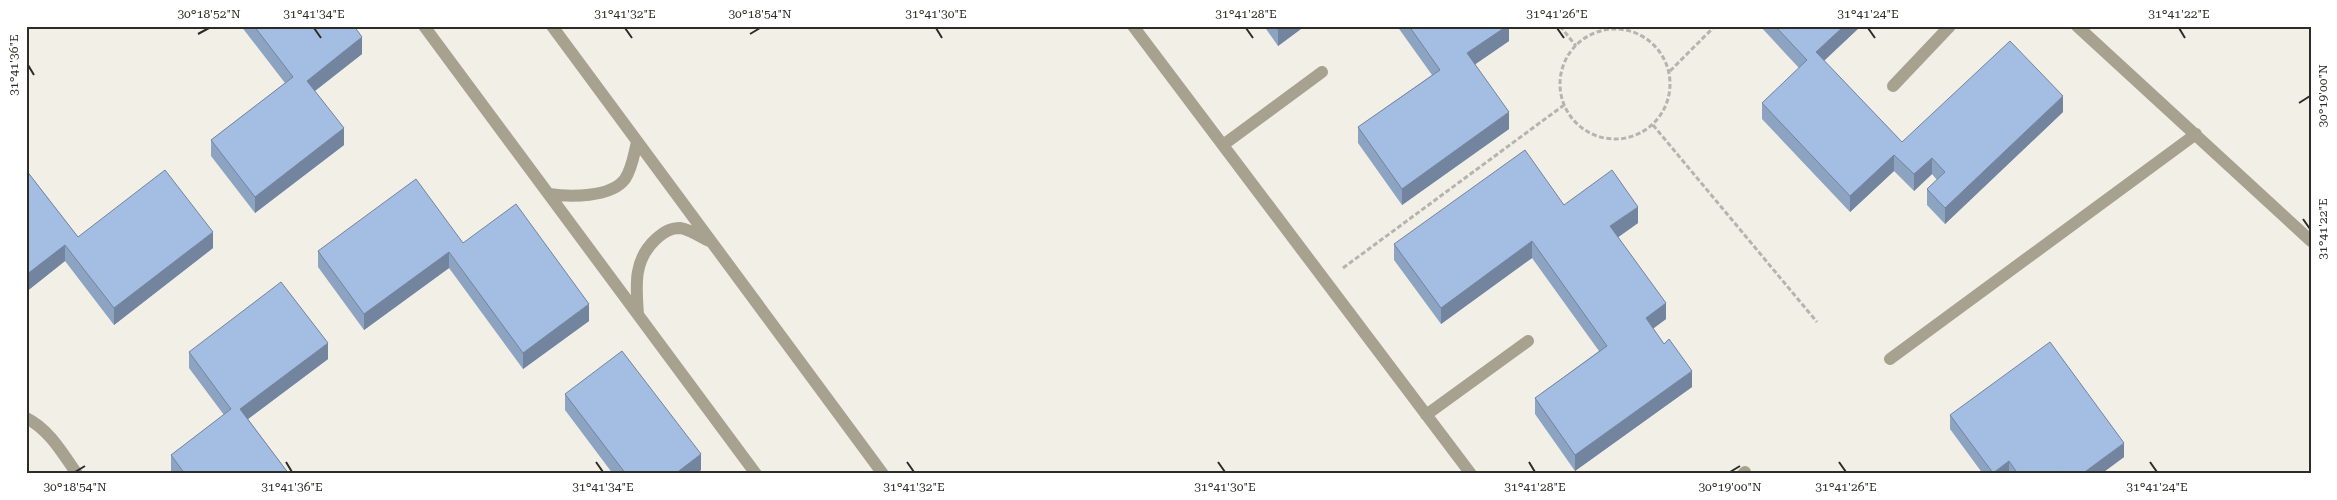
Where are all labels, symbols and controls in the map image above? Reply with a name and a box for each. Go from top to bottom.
text: 30°18'52"N [177,7,241,21]
text: 31°41'34"E [283,7,345,21]
text: 31°41'32"E [594,7,656,21]
text: 30°18'54"N [728,7,792,21]
text: 31°41'30"E [905,7,967,21]
text: 31°41'28"E [1215,7,1277,21]
text: 31°41'26"E [1526,7,1588,21]
text: 31°41'24"E [1837,7,1899,21]
text: 31°41'22"E [2148,7,2210,21]
text: 31°41'36"E [7,34,21,96]
text: 30°19'00"N [2316,64,2330,128]
text: 31°41'22"E [2316,198,2330,260]
text: 30°18'54"N [43,480,107,494]
text: 31°41'36"E [261,480,323,494]
text: 31°41'34"E [572,480,634,494]
text: 31°41'32"E [883,480,945,494]
text: 31°41'30"E [1194,480,1256,494]
text: 31°41'28"E [1504,480,1566,494]
text: 30°19'00"N [1698,480,1762,494]
text: 31°41'26"E [1815,480,1877,494]
text: 31°41'24"E [2126,480,2188,494]

